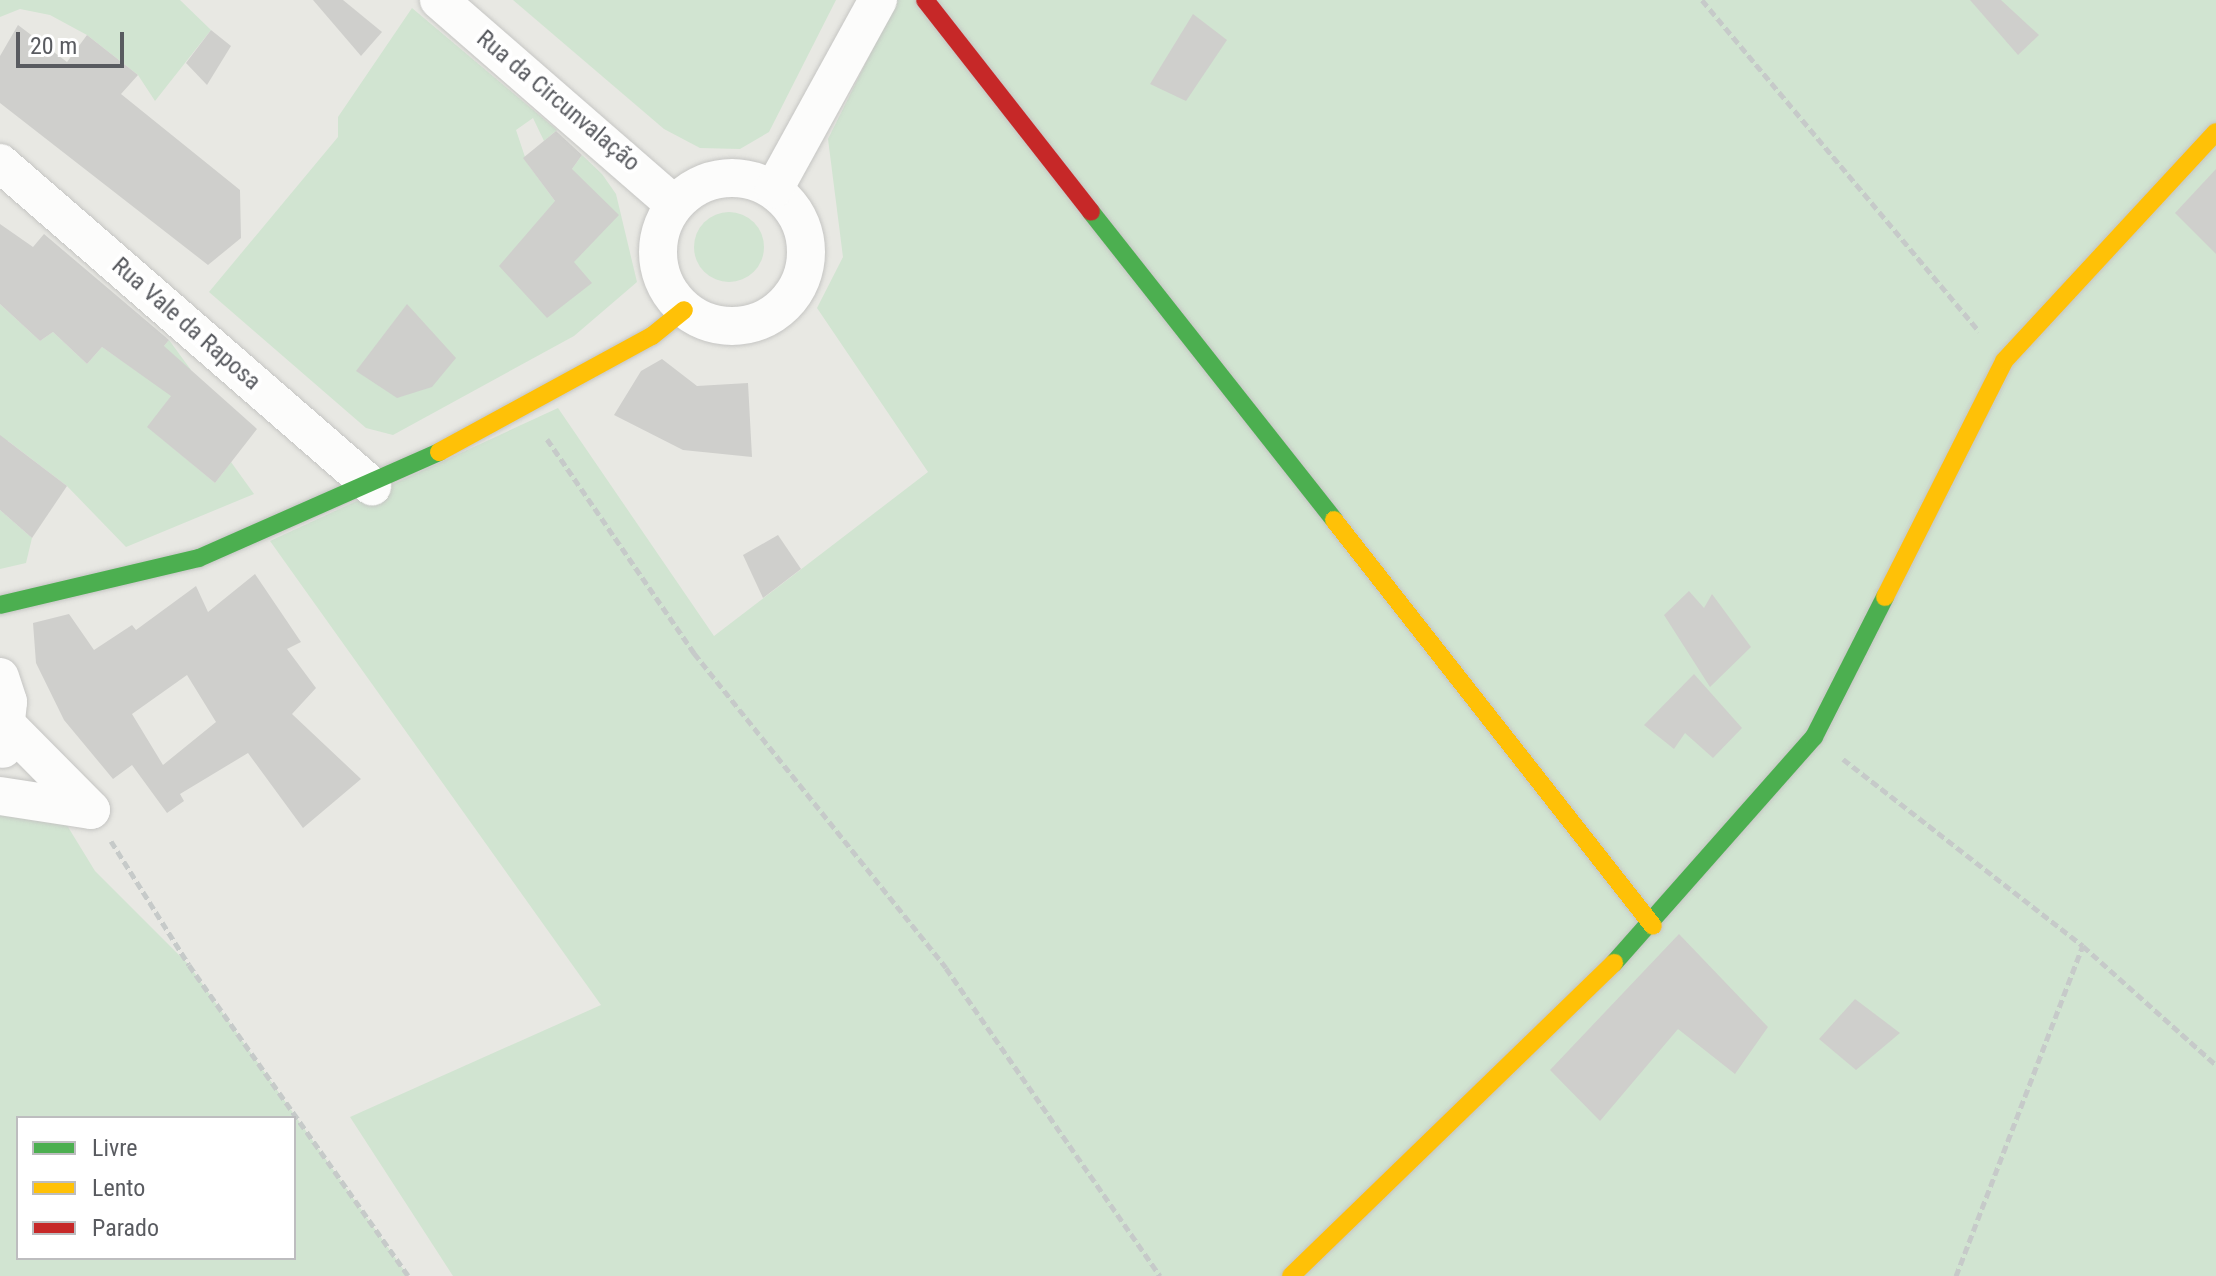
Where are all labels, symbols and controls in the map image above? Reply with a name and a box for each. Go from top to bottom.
scale bar [20,16,128,66]
street label: Rua da Circunvalação [471,24,645,178]
text: 20 m [30,32,77,60]
street label: Rua Vale da Raposa [106,252,266,396]
legend [16,1116,296,1260]
text: Livre [92,1134,138,1162]
text: Lento [92,1174,145,1202]
text: Parado [92,1214,159,1242]

